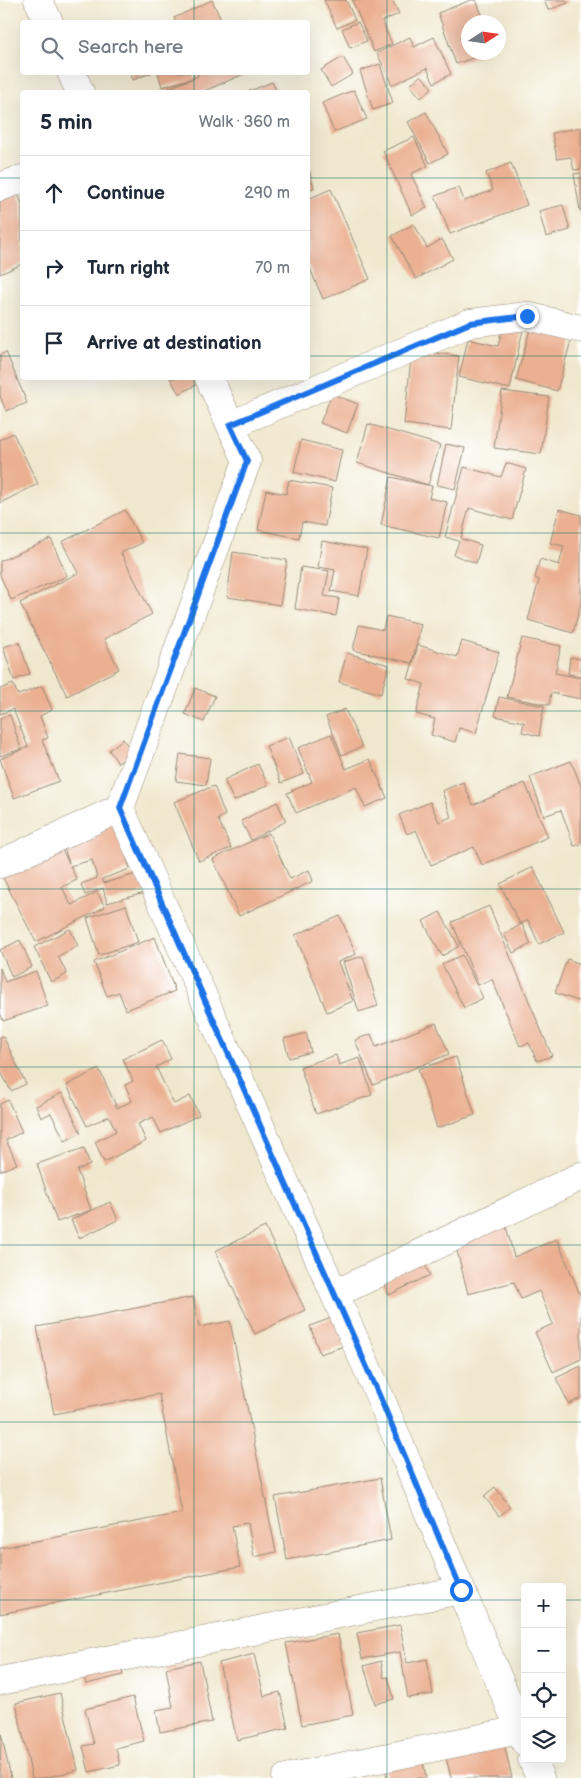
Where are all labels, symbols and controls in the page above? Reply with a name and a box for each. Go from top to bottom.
north arrow [461,15,506,60]
search box [20,20,310,75]
icon: search [38,34,66,62]
text: Search here [78,36,183,59]
text: 5 min [40,110,93,135]
text: Walk · 360 m [199,113,290,132]
icon: ahead [40,179,68,207]
text: Continue [87,182,165,205]
text: 290 m [244,184,290,203]
icon: right [40,254,68,282]
text: Turn right [87,257,170,280]
text: 70 m [255,259,290,278]
route end [516,305,539,328]
icon: arrive [40,329,68,357]
text: Arrive at destination [87,332,262,355]
route start [450,1579,473,1602]
map controls [521,1583,566,1763]
button: + [521,1583,566,1628]
button: − [521,1628,566,1673]
button: locate [521,1673,566,1718]
button: layers [521,1718,566,1763]

